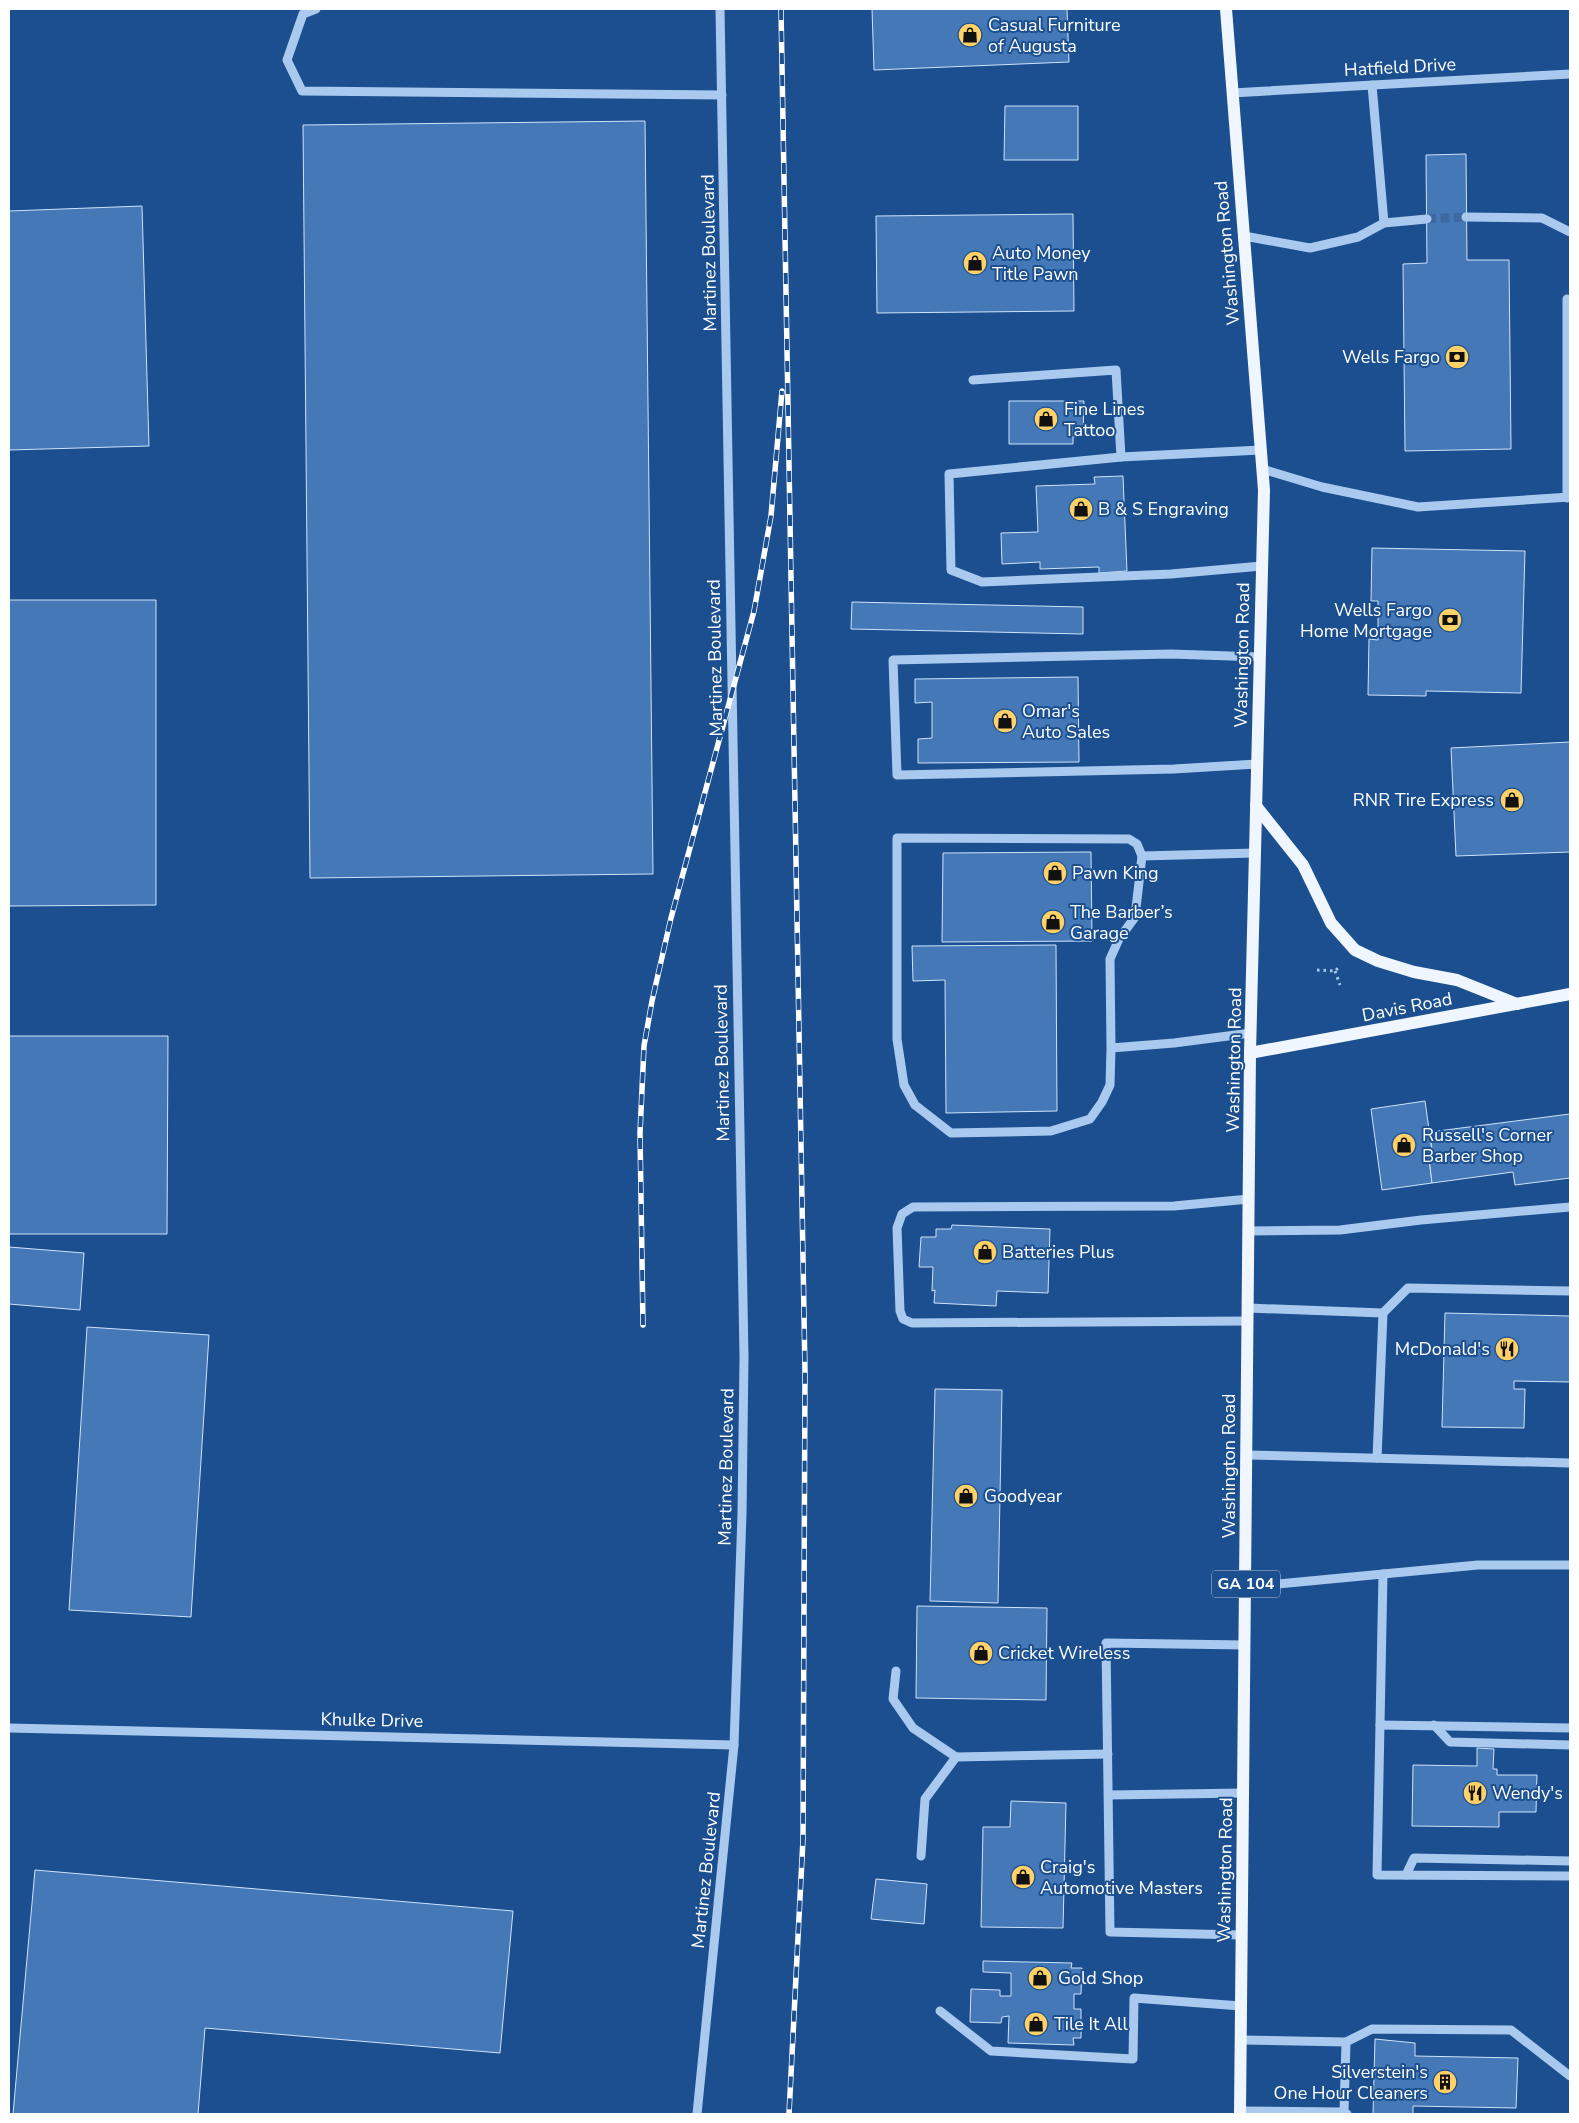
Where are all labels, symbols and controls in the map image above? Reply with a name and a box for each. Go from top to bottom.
place label: Casual Furniture of Augusta [988,13,1121,58]
shop icon: Casual Furniture of Augusta [957,22,983,48]
street label: Hatfield Drive [1343,52,1457,82]
street label: Martinez Boulevard [696,174,722,332]
street label: Washington Road [1209,180,1245,326]
place label: Auto Money Title Pawn [992,241,1091,286]
shop icon: Auto Money Title Pawn [962,250,988,276]
bank icon: Wells Fargo [1444,344,1470,370]
place label: Wells Fargo [1342,345,1440,369]
place label: Fine Lines Tattoo [1064,397,1145,442]
shop icon: Fine Lines Tattoo [1033,406,1059,432]
shop icon: B & S Engraving [1068,496,1094,522]
place label: B & S Engraving [1098,497,1229,521]
street label: Martinez Boulevard [702,579,728,737]
street label: Washington Road [1229,582,1255,728]
place label: Wells Fargo Home Mortgage [1300,598,1432,643]
bank icon: Wells Fargo Home Mortgage [1437,607,1463,633]
place label: Omar's Auto Sales [1022,699,1110,744]
shop icon: Omar's Auto Sales [992,708,1018,734]
shop icon: RNR Tire Express [1499,787,1525,813]
place label: RNR Tire Express [1353,788,1494,812]
shop icon: Pawn King [1042,860,1068,886]
place label: Pawn King [1072,861,1159,885]
place label: The Barber’s Garage [1070,900,1173,945]
shop icon: The Barber’s Garage [1040,909,1066,935]
street label: Martinez Boulevard [709,984,735,1142]
street label: Davis Road [1360,986,1454,1028]
street label: Washington Road [1221,987,1247,1133]
place label: Russell's Corner Barber Shop [1422,1123,1553,1168]
shop icon: Russell's Corner Barber Shop [1391,1132,1417,1158]
shop icon: Batteries Plus [972,1239,998,1265]
place label: Batteries Plus [1002,1240,1115,1264]
restaurant icon: McDonald's [1494,1336,1520,1362]
place label: McDonald's [1395,1337,1490,1361]
street label: Martinez Boulevard [713,1388,739,1546]
street label: Washington Road [1217,1393,1241,1539]
shop icon: Goodyear [953,1483,979,1509]
place label: Goodyear [984,1484,1063,1508]
road number: GA 104 [1212,1570,1280,1598]
shop icon: Cricket Wireless [968,1640,994,1666]
place label: Cricket Wireless [998,1641,1130,1665]
street label: Khulke Drive [321,1707,423,1733]
restaurant icon: Wendy's [1462,1780,1488,1806]
place label: Wendy's [1492,1781,1563,1805]
street label: Martinez Boulevard [686,1790,726,1950]
street label: Washington Road [1212,1797,1238,1943]
place label: Craig's Automotive Masters [1040,1855,1203,1900]
shop icon: Craig's Automotive Masters [1010,1864,1036,1890]
shop icon: Gold Shop [1027,1965,1053,1991]
place label: Gold Shop [1058,1966,1143,1990]
shop icon: Tile It All [1023,2011,1049,2037]
place label: Tile It All [1054,2012,1128,2036]
place label: Silverstein's One Hour Cleaners [1274,2060,1428,2105]
building icon: Silverstein's One Hour Cleaners [1432,2069,1458,2095]

